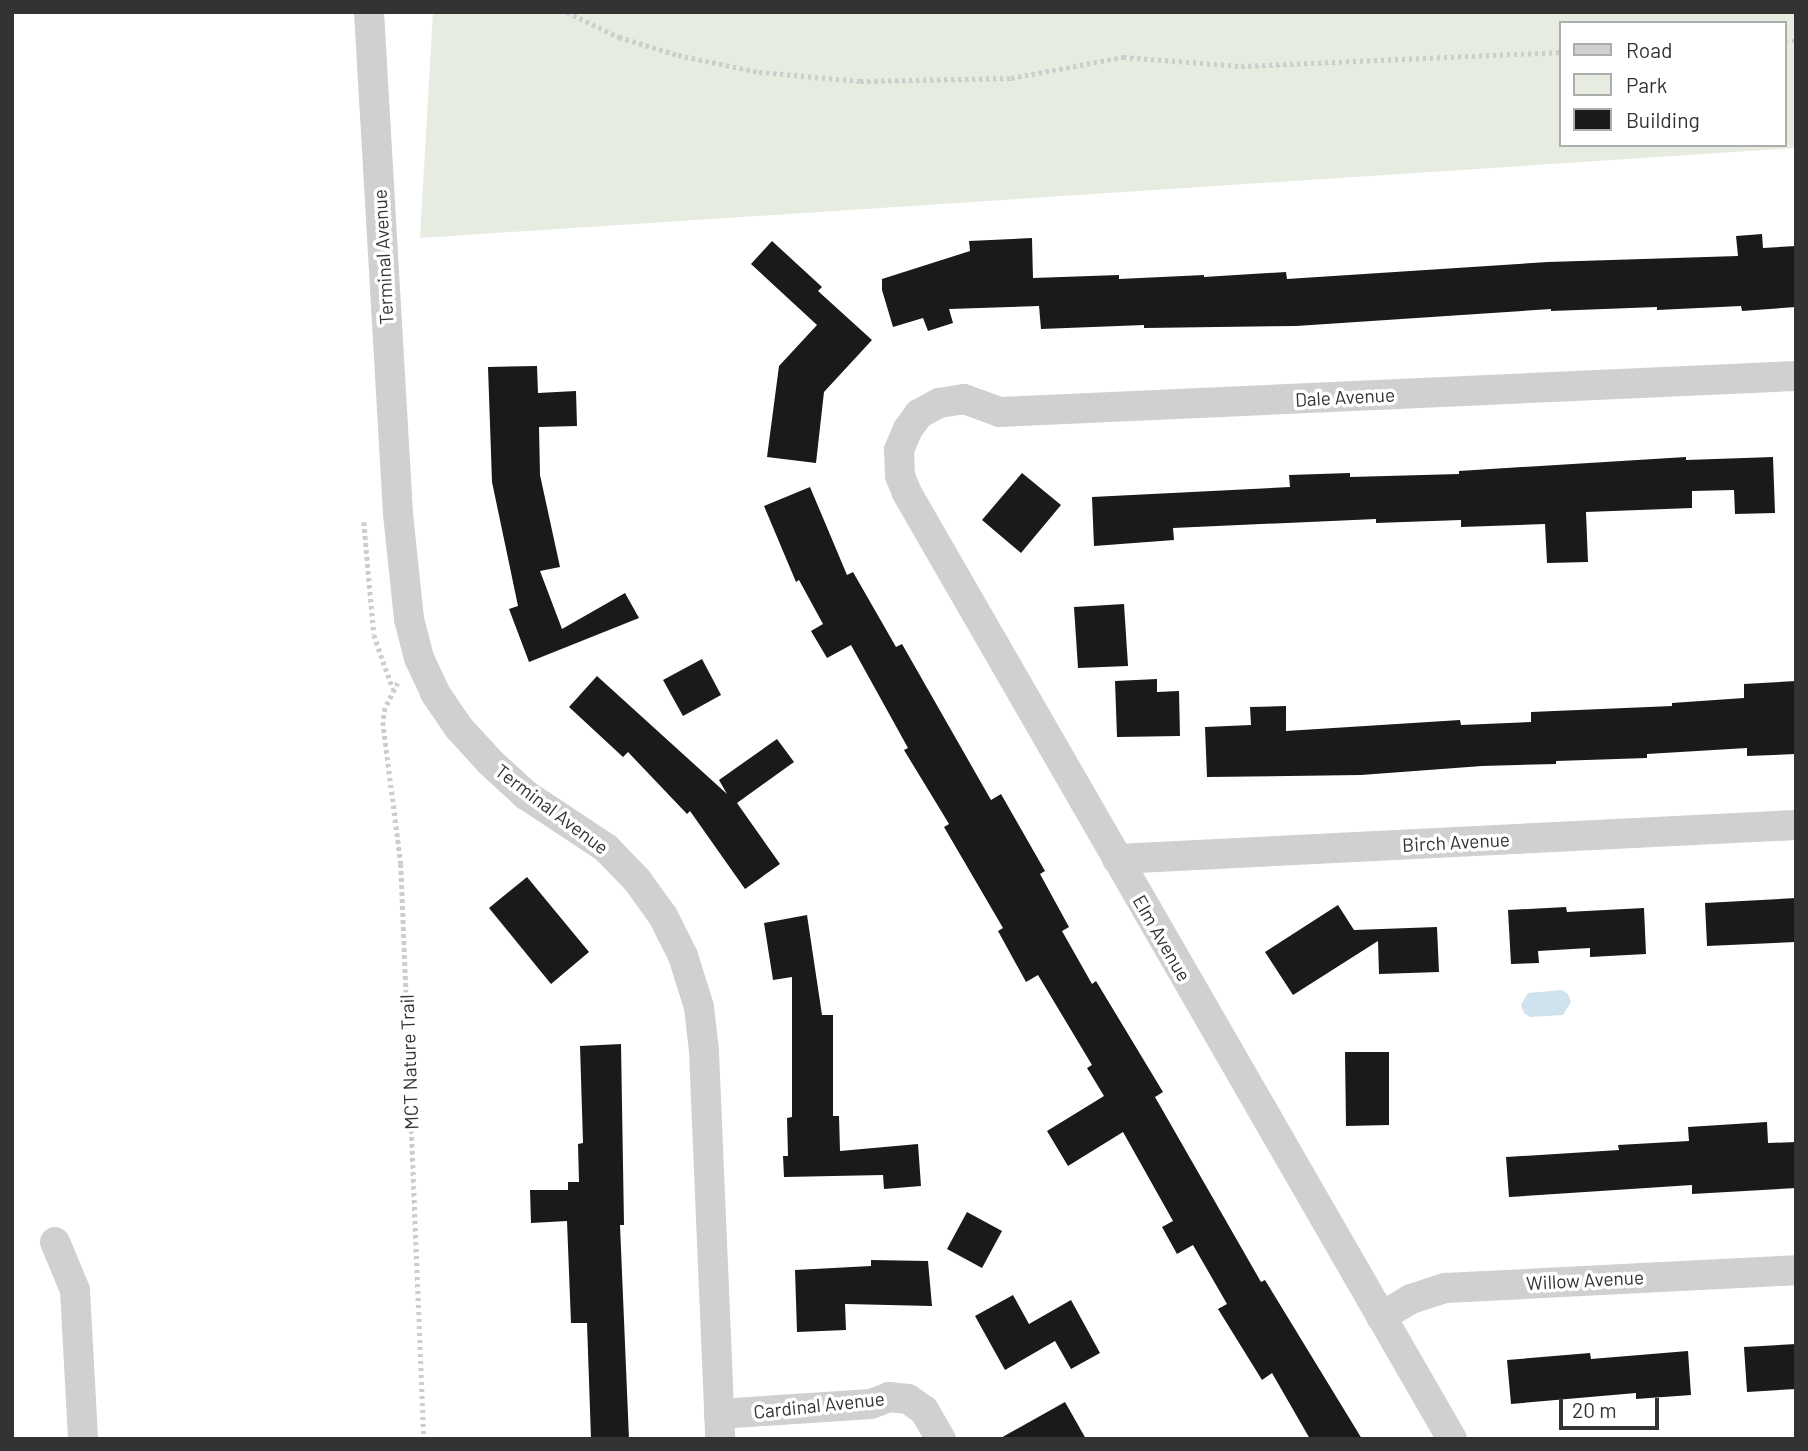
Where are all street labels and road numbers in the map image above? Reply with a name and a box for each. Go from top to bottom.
street label: Terminal Avenue [368,189,398,325]
street label: Dale Avenue [1294,383,1396,411]
street label: Terminal Avenue [491,759,613,859]
street label: Birch Avenue [1402,828,1510,856]
street label: Elm Avenue [1128,891,1196,985]
street label: MCT Nature Trail [395,994,423,1130]
street label: Willow Avenue [1525,1266,1645,1294]
street label: Cardinal Avenue [752,1387,886,1423]

